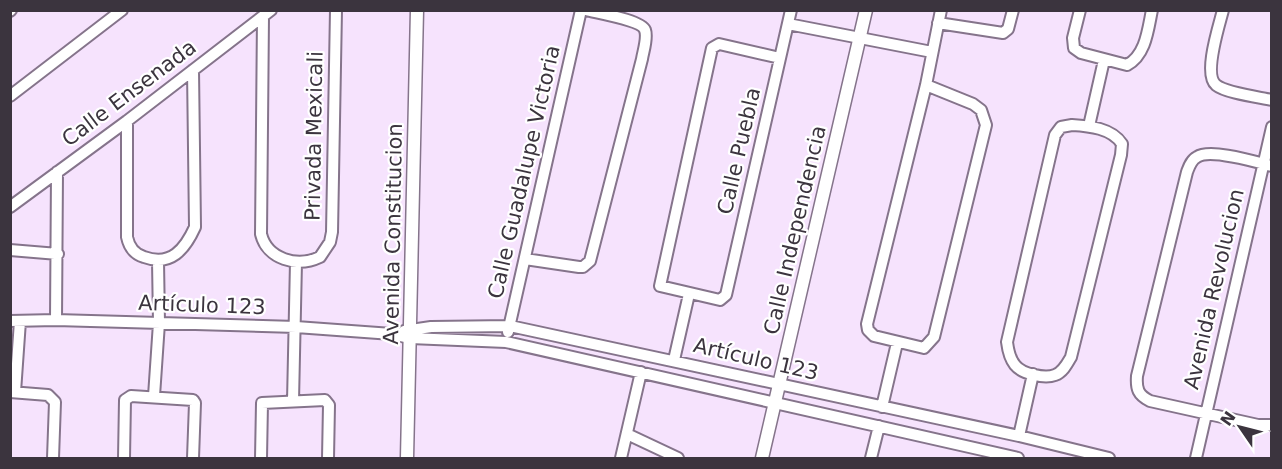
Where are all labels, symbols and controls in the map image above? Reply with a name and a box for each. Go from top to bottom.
street label: Calle Ensenada [57,35,201,151]
street label: Calle Guadalupe Victoria [483,43,565,301]
street label: Privada Mexicali [301,51,327,221]
street label: Calle Puebla [713,85,765,217]
street label: Avenida Constitucion [379,123,407,345]
street label: Calle Independencia [759,123,831,337]
street label: Avenida Revolucion [1179,186,1249,392]
street label: Artículo 123 [138,291,266,319]
street label: Artículo 123 [691,333,821,385]
north arrow [1210,397,1270,457]
text: N [1217,408,1240,430]

